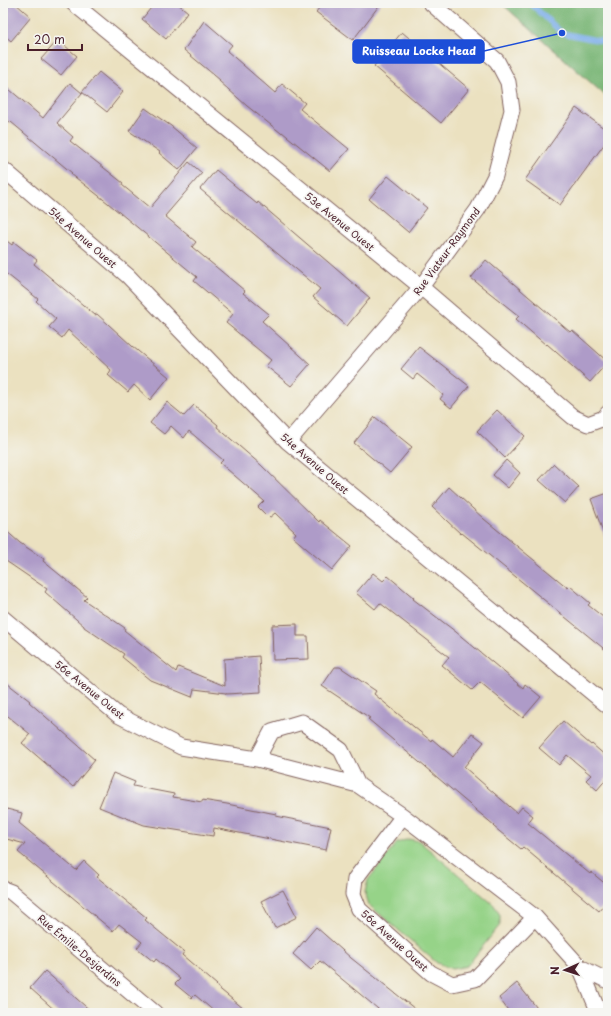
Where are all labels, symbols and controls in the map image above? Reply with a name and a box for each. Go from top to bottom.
scale bar [28,26,82,52]
text: 20 m [34,30,65,48]
callout: Ruisseau Locke Head [353,40,484,63]
text: Ruisseau Locke Head [362,42,476,59]
street label: 53e Avenue Ouest [302,188,378,254]
street label: 54e Avenue Ouest [46,203,120,271]
street label: Rue Viateur-Raymond [409,204,484,299]
street label: 54e Avenue Ouest [278,429,352,497]
street label: 56e Avenue Ouest [52,656,128,722]
street label: 56e Avenue Ouest [358,906,432,974]
street label: Rue Émilie-Desjardins [35,910,125,990]
north arrow [545,950,585,990]
text: N [546,965,563,975]

